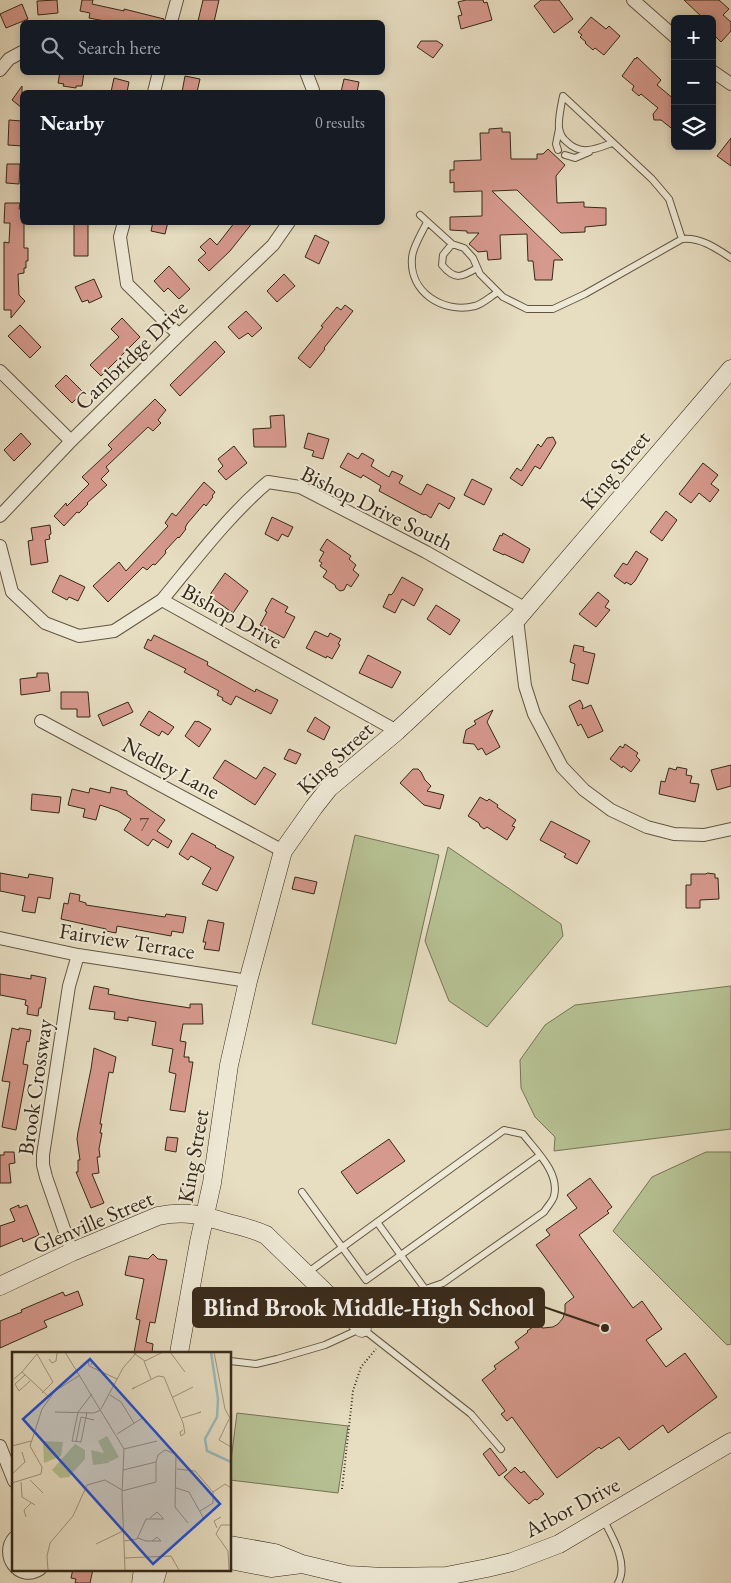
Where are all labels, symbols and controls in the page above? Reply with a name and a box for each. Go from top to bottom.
map controls [671,15,716,150]
button: + [671,15,716,60]
search box [20,20,385,75]
icon: search [38,34,66,62]
text: Search here [78,35,160,60]
button: − [671,60,716,105]
button: layers [671,105,716,150]
text: Nearby [40,109,104,136]
text: 0 results [315,112,365,133]
street label: Cambridge Drive [68,293,194,416]
street label: King Street [574,424,656,515]
street label: Bishop Drive South [296,459,458,557]
street label: Bishop Drive [177,577,288,656]
street label: King Street [291,715,379,801]
street label: Nedley Lane [117,730,225,806]
house number: 7 [139,811,149,837]
street label: Fairview Terrace [57,916,197,966]
street label: Brook Crossway [11,1017,59,1157]
street label: King Street [171,1107,215,1205]
street label: Glenville Street [28,1184,158,1260]
callout: Blind Brook Middle-High School [193,1288,544,1327]
text: Blind Brook Middle-High School [203,1292,535,1324]
inset map [12,1352,231,1570]
street label: Arbor Drive [519,1470,625,1545]

